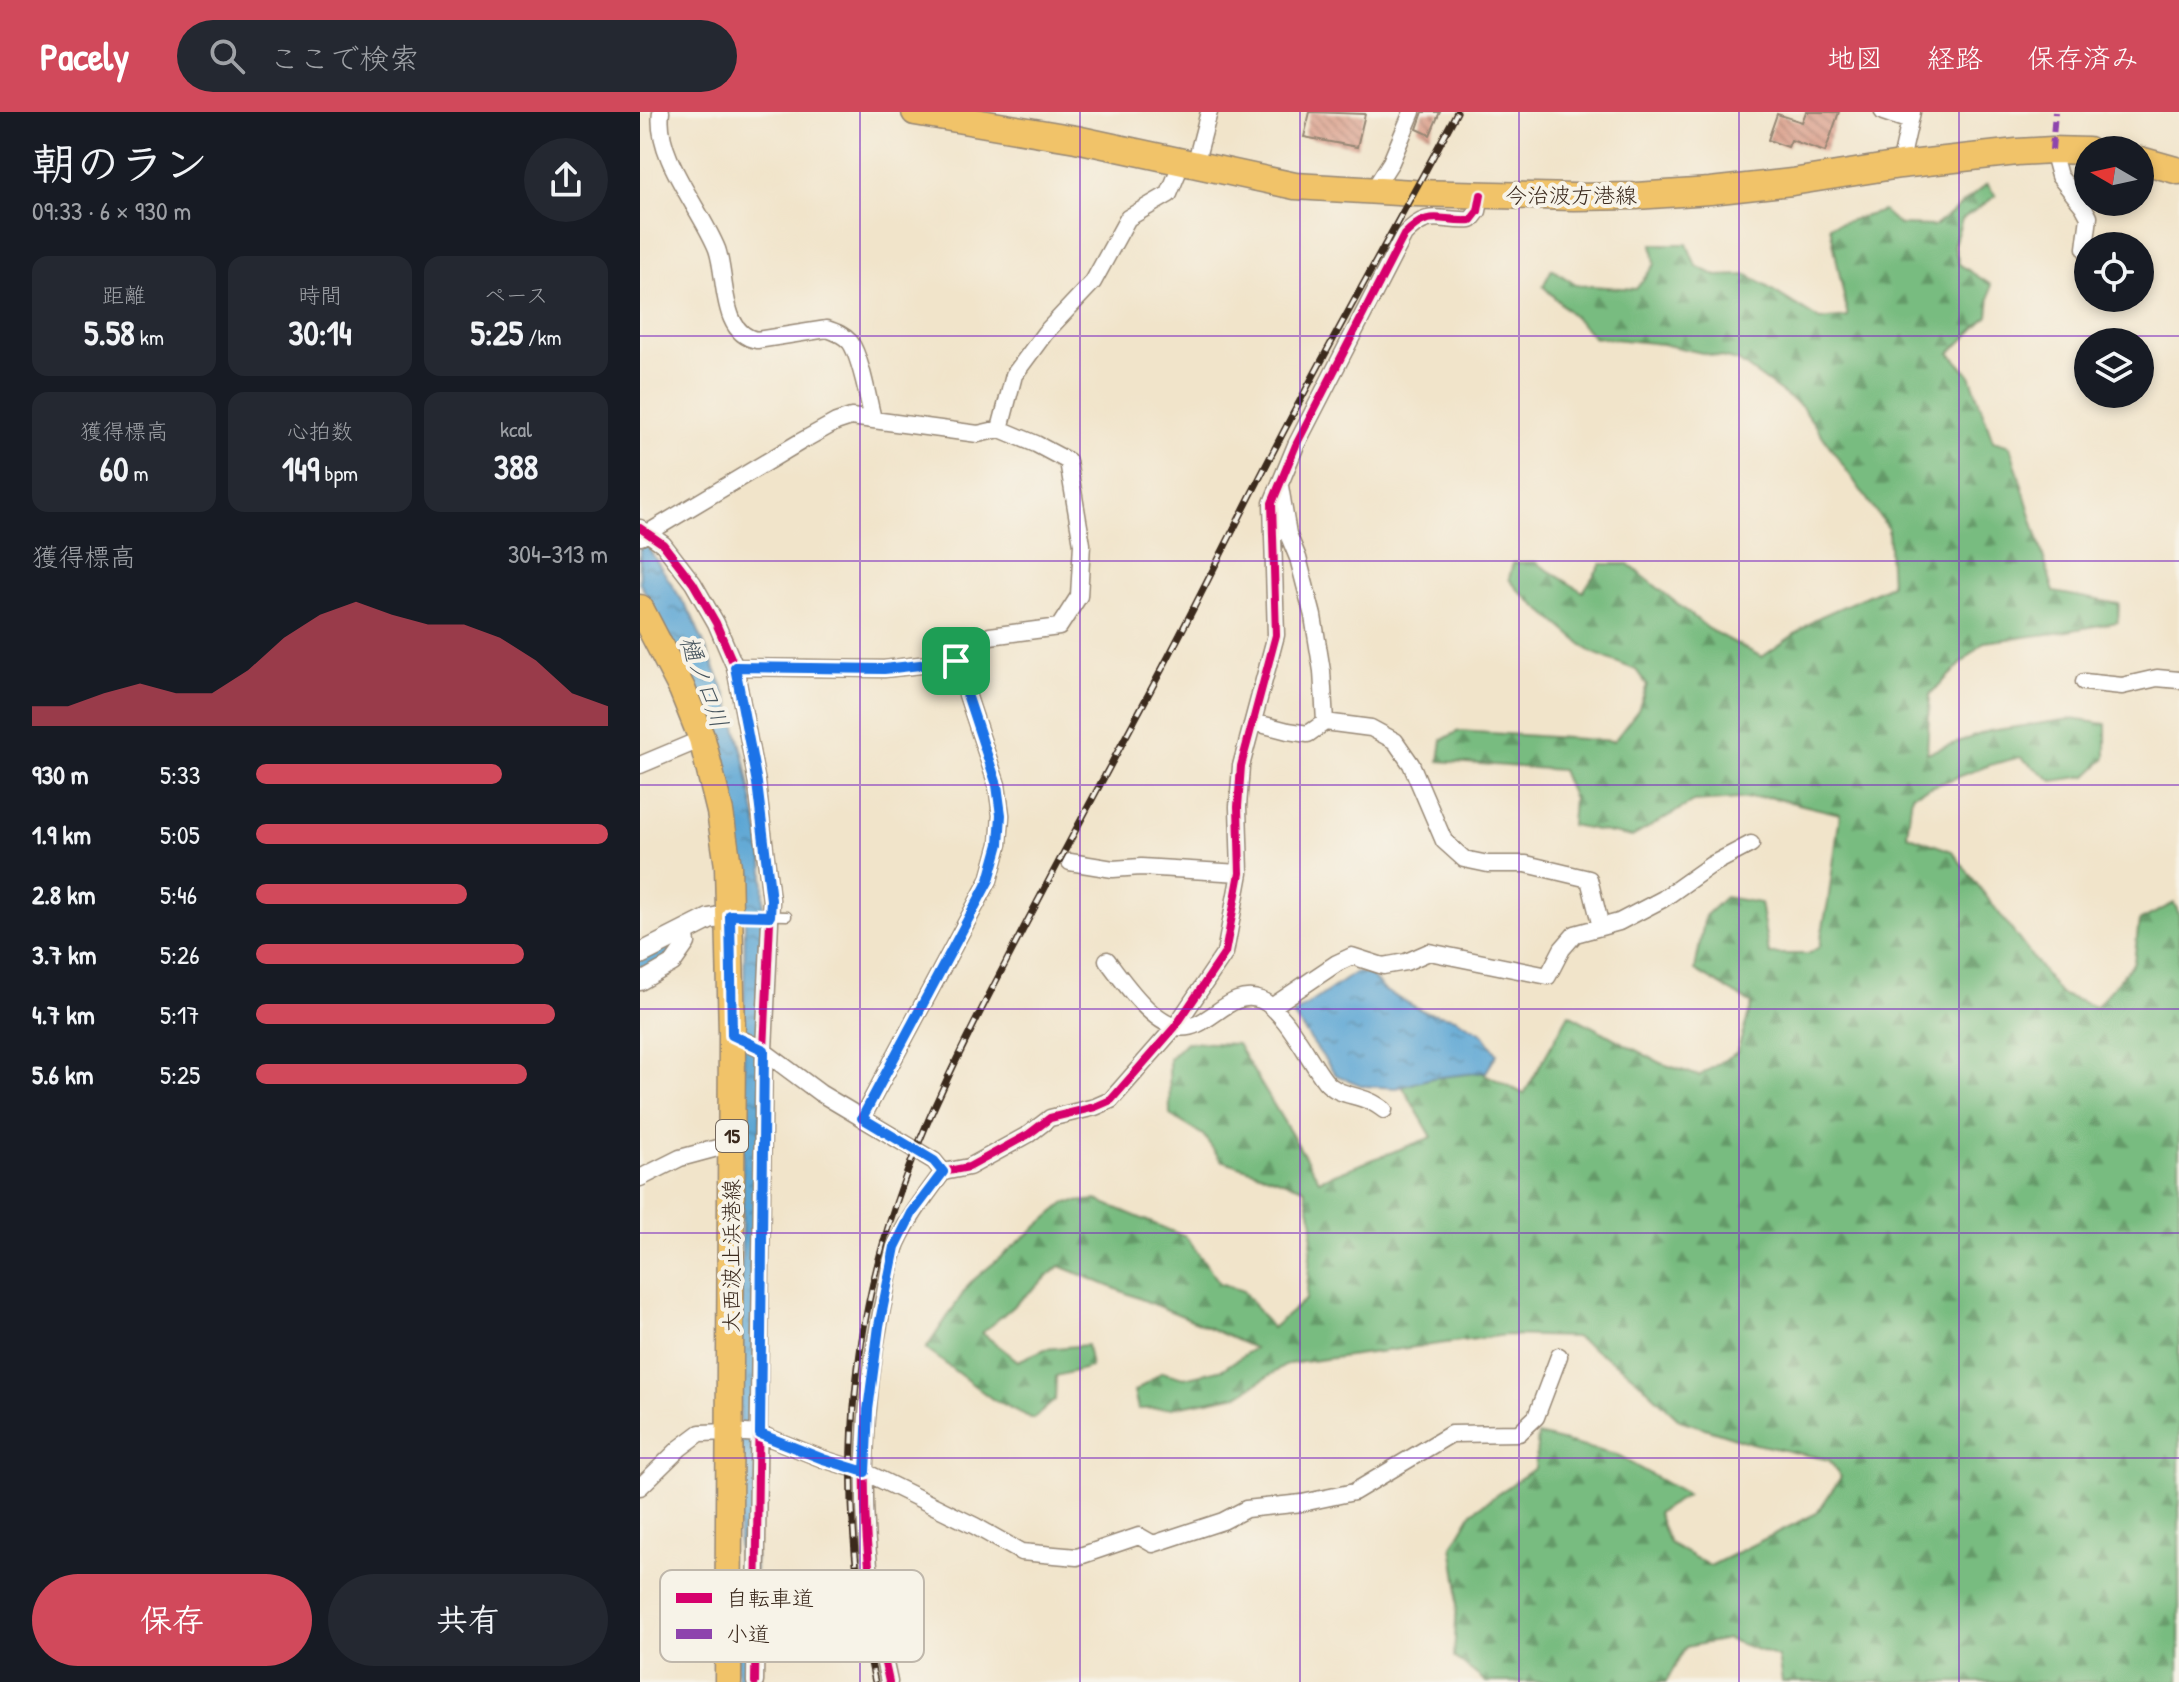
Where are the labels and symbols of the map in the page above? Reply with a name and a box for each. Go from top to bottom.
north arrow [2074,136,2154,216]
street label: 今治波方港線 [1505,180,1637,210]
pin [922,627,990,695]
water label: 樋ノ口川 [673,631,736,732]
road number: 15 [716,1120,748,1152]
street label: 大西波止浜港線 [716,1179,746,1333]
legend [660,1570,924,1662]
text: 自転車道 [726,1583,814,1613]
text: 小道 [726,1619,770,1649]

